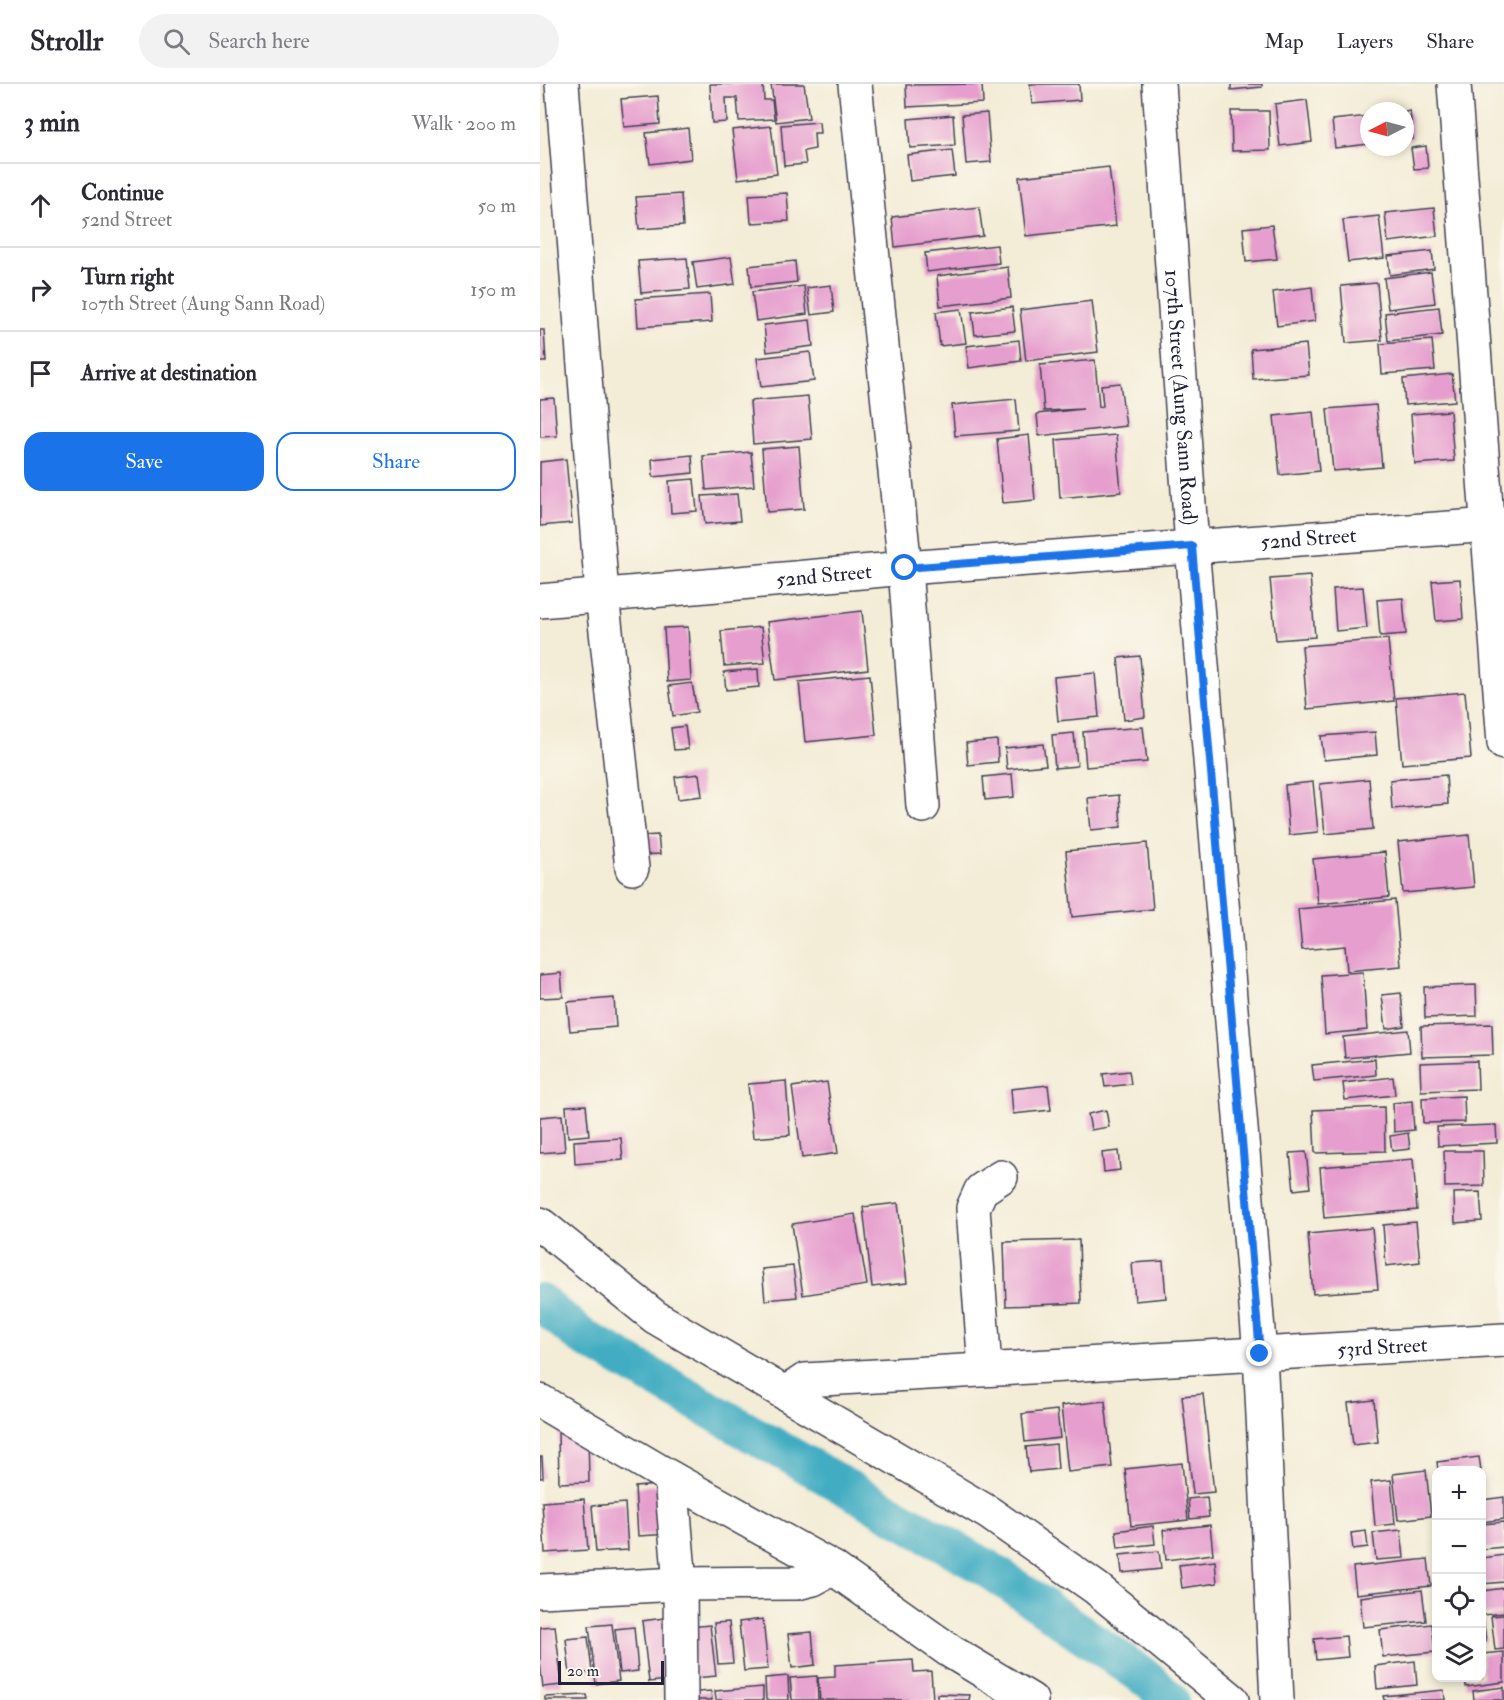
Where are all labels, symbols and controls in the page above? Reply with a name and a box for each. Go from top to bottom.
search box [139,14,559,68]
text: Strollr [30,24,103,59]
icon: search [160,25,193,58]
text: Search here [208,27,310,55]
text: Map [1264,28,1304,55]
text: Layers [1337,28,1393,55]
text: Share [1426,28,1474,55]
north arrow [1360,102,1414,156]
text: 3 min [24,107,80,139]
text: Walk · 200 m [412,111,516,136]
text: Continue [81,179,164,207]
icon: ahead [24,189,57,222]
text: 50 m [477,193,516,218]
text: 52nd Street [81,207,172,232]
text: Turn right [81,263,174,291]
street label: 107th Street (Aung Sann Road) [1159,268,1204,526]
icon: right [24,273,57,306]
text: 150 m [470,277,516,302]
text: 107th Street (Aung Sann Road) [81,291,325,316]
icon: arrive [24,357,57,390]
text: Arrive at destination [81,359,257,387]
button: Save [24,432,264,491]
button: Share [276,432,516,491]
street label: 52nd Street [1260,521,1357,555]
route start [891,554,917,580]
street label: 52nd Street [775,558,873,593]
street label: 53rd Street [1336,1331,1428,1363]
route end [1246,1340,1272,1366]
map controls [1432,1466,1486,1682]
button: + [1432,1466,1486,1520]
button: − [1432,1520,1486,1574]
button: locate [1432,1574,1486,1628]
button: layers [1432,1628,1486,1682]
scale bar [558,1658,664,1686]
text: 20 m [567,1661,599,1681]

